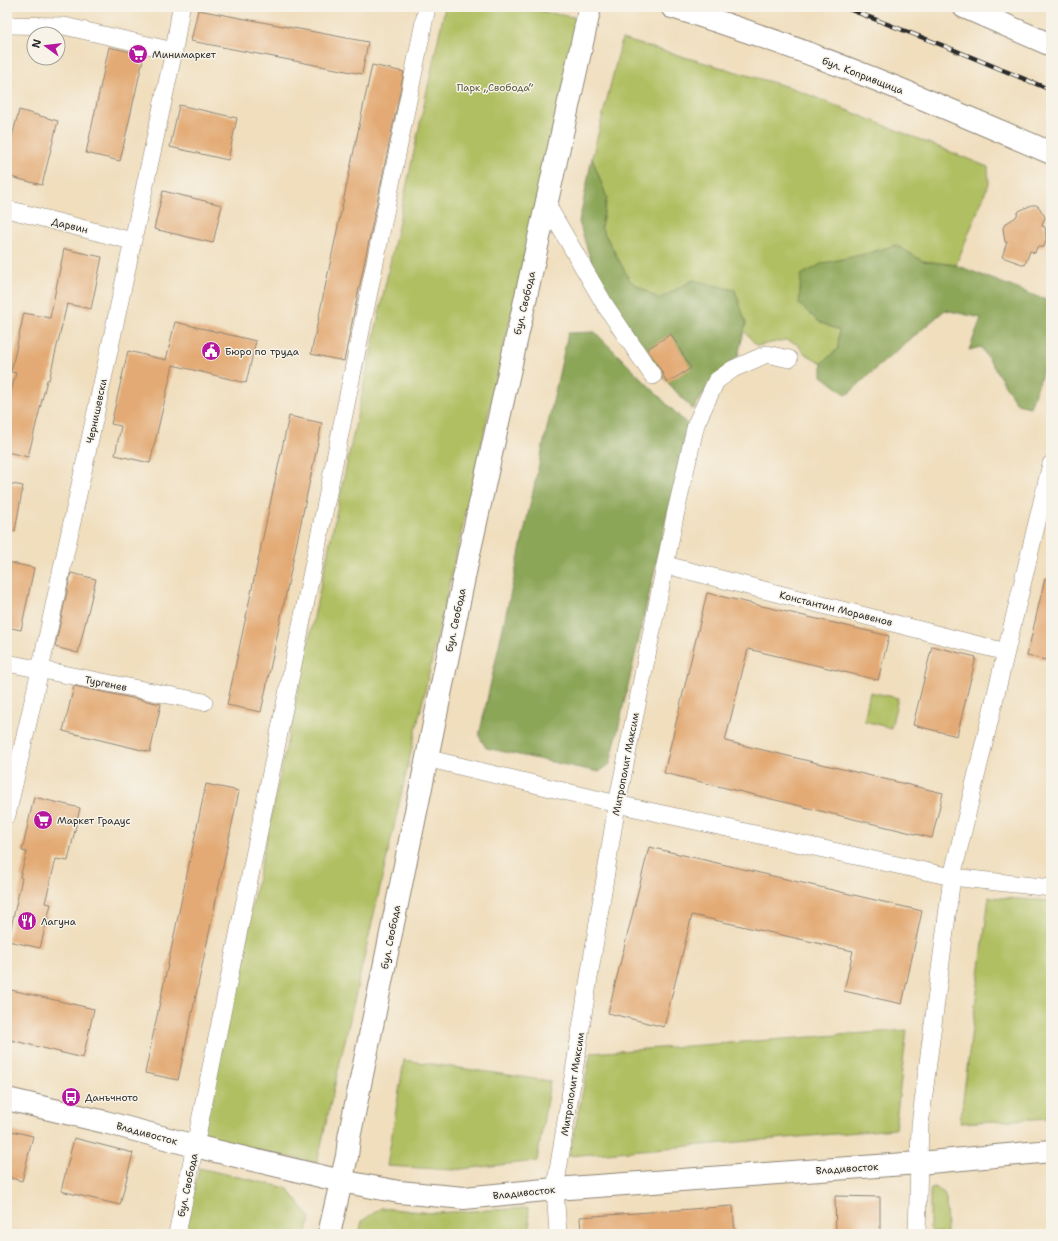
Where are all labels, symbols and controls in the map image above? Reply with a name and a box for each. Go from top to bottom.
north arrow [26,26,66,66]
text: N [28,37,45,50]
supermarket icon: Минимаркет [127,43,149,65]
place label: Минимаркет [152,48,217,61]
street label: бул. Копривщица [820,54,906,97]
park label: Парк „Свобода“ [457,81,533,94]
street label: Дарвин [50,215,90,236]
street label: бул. Свобода [511,269,538,336]
public building icon: Бюро по труда [200,340,222,362]
place label: Бюро по труда [225,345,300,358]
street label: Чернишевски [83,377,110,445]
street label: бул. Свобода [442,586,469,653]
street label: Константин Моравенов [778,588,894,629]
street label: Тургенев [84,673,128,694]
street label: Митрополит Максим [609,711,642,817]
supermarket icon: Маркет Градус [32,809,54,831]
place label: Маркет Градус [57,814,131,827]
street label: бул. Свобода [378,903,403,970]
restaurant icon: Лагуна [16,910,38,932]
place label: Лагуна [41,915,77,928]
street label: Митрополит Максим [558,1031,587,1137]
bus stop icon: Данъчното [60,1086,82,1108]
place label: Данъчното [85,1091,138,1104]
street label: Владивосток [115,1119,180,1148]
street label: бул. Свобода [174,1151,201,1218]
street label: Владивосток [815,1160,879,1177]
street label: Владивосток [492,1183,557,1202]

